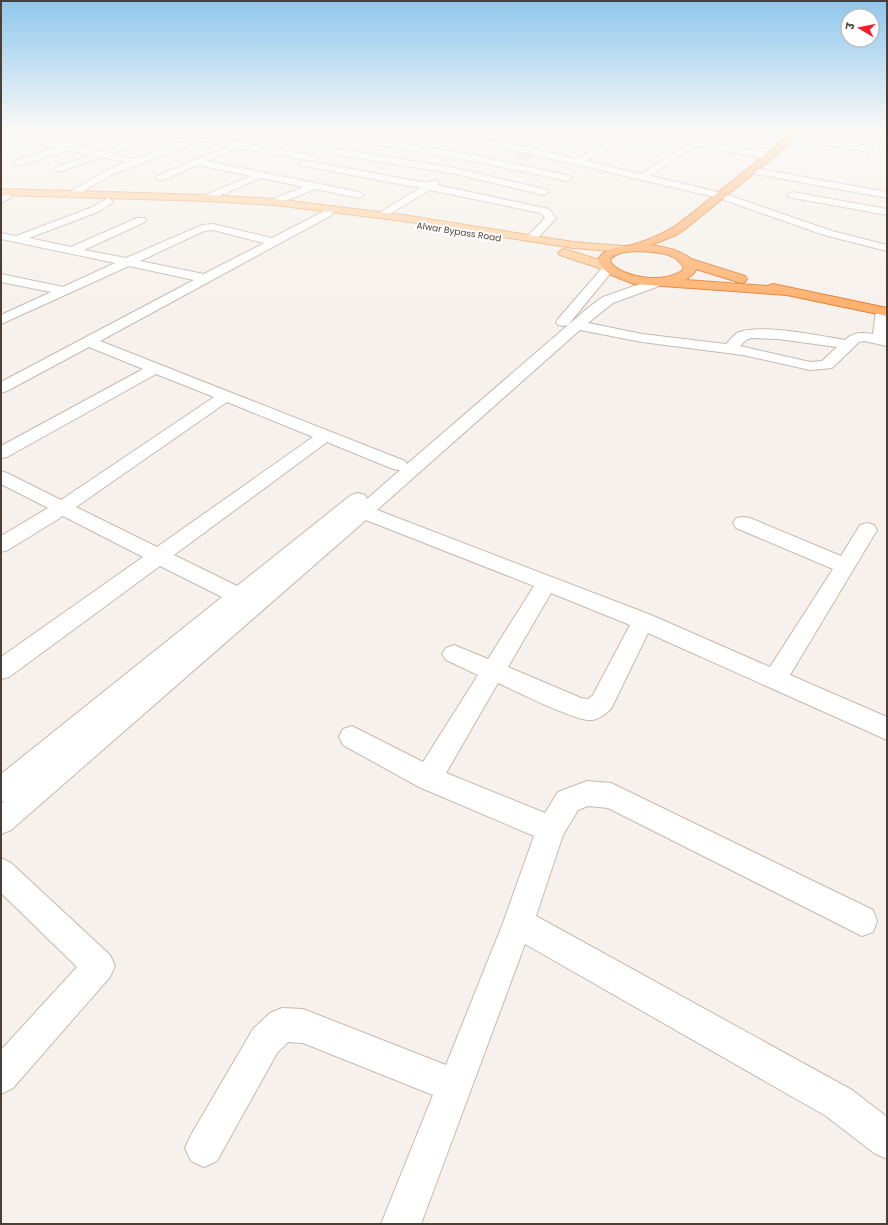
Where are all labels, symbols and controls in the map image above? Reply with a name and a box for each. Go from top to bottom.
north arrow [840,8,880,48]
text: उ [842,21,859,32]
street label: Alwar Bypass Road [416,219,502,245]

